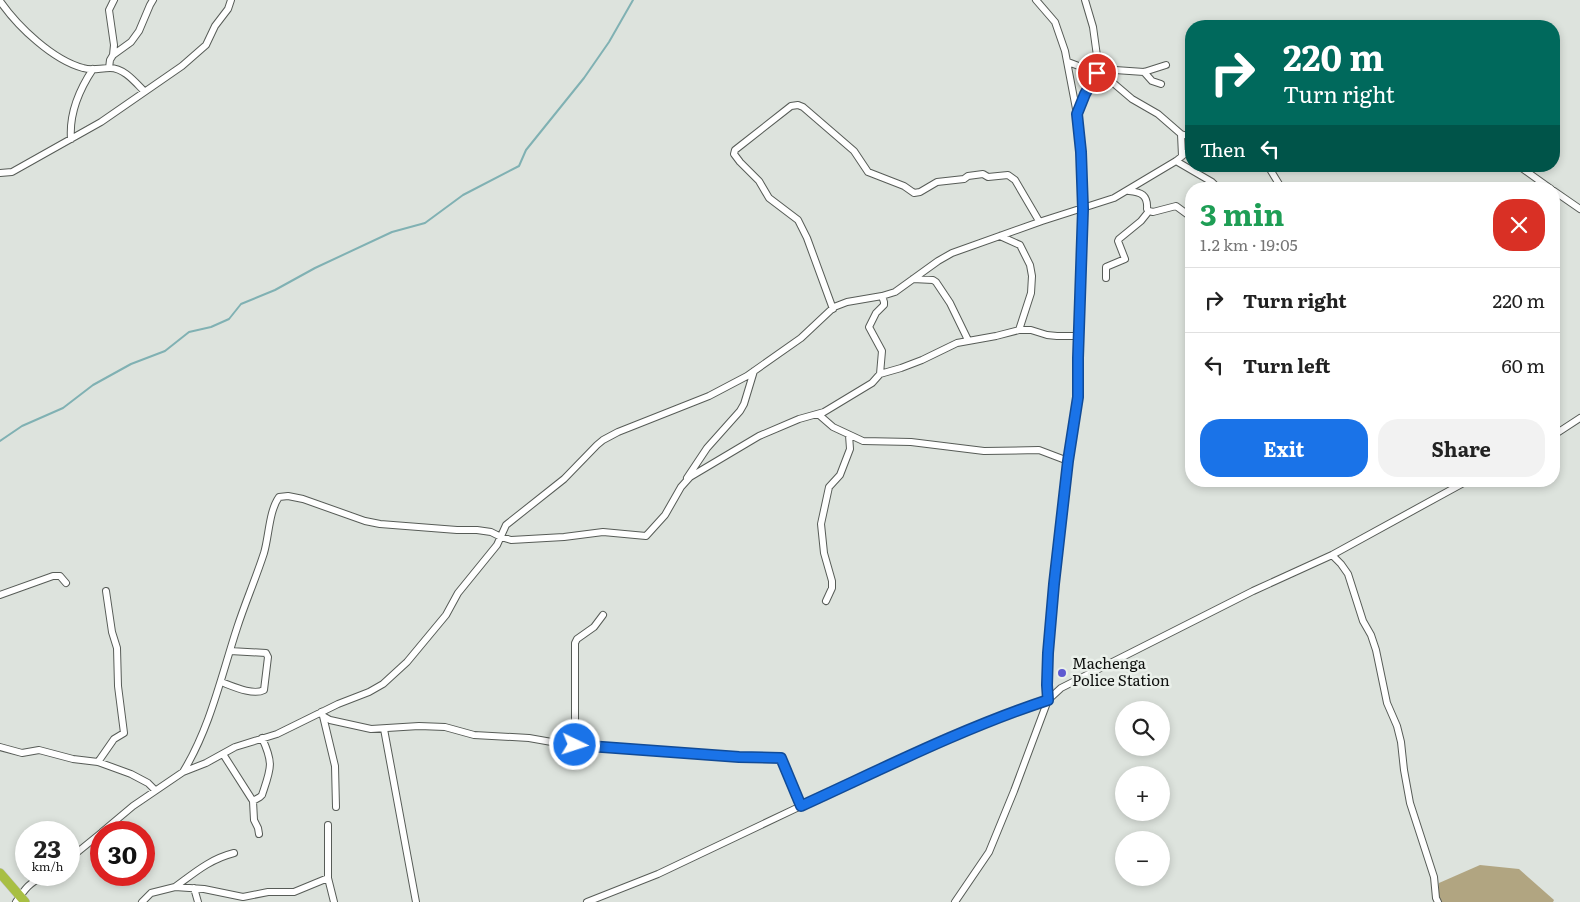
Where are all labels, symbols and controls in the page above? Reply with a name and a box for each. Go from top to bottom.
text: 220 m [1283,30,1384,82]
icon: right [1200,40,1265,105]
pin [1076,52,1118,94]
icon: arrive [1083,59,1111,87]
text: Turn right [1283,77,1395,110]
text: Then [1200,135,1246,163]
icon: left [1256,135,1284,163]
text: 3 min [1200,191,1284,235]
button: close [1493,199,1545,251]
text: 1.2 km · 19:05 [1200,232,1298,256]
icon: right [1200,286,1228,314]
text: Turn right [1243,286,1347,314]
text: 220 m [1493,286,1545,314]
icon: left [1200,351,1228,379]
text: Turn left [1243,351,1330,379]
text: 60 m [1502,351,1545,379]
button: Exit [1200,419,1368,477]
button: Share [1378,419,1545,477]
place label: Machenga Police Station [1072,651,1170,691]
marker: Machenga Police Station [1056,667,1068,679]
map controls [1115,701,1170,886]
button: search [1115,701,1170,756]
position arrow [548,718,600,770]
button: + [1115,766,1170,821]
speed limit sign: 30 [90,821,155,886]
text: 23 [34,829,61,866]
button: − [1115,831,1170,886]
text: km/h [32,857,63,875]

